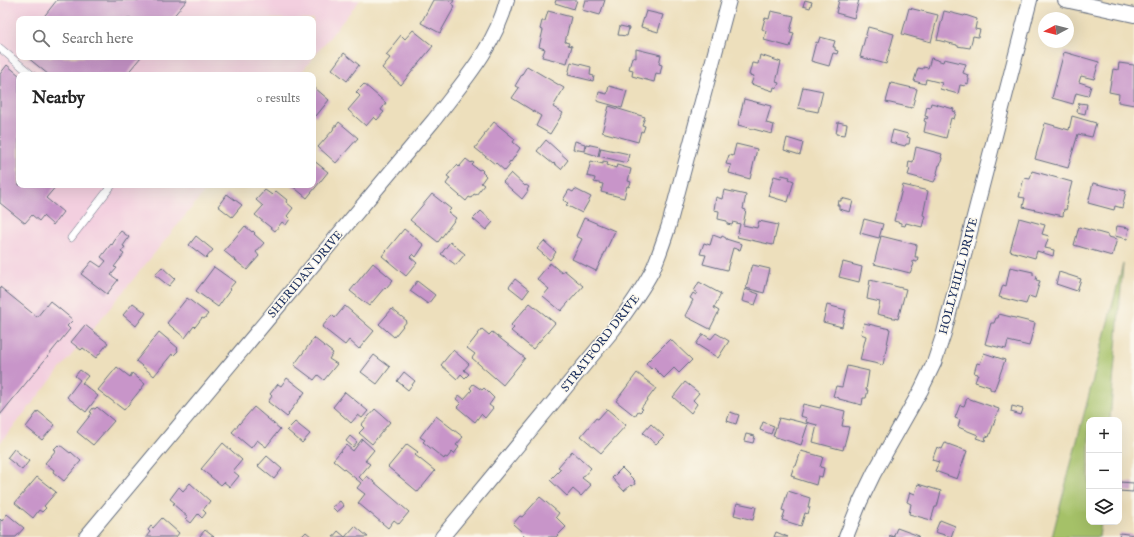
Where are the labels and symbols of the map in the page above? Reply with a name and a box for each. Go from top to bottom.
north arrow [1038,12,1074,48]
street label: HOLLYHILL DRIVE [936,216,981,336]
street label: SHERIDAN DRIVE [264,228,346,321]
street label: STRATFORD DRIVE [558,292,643,395]

